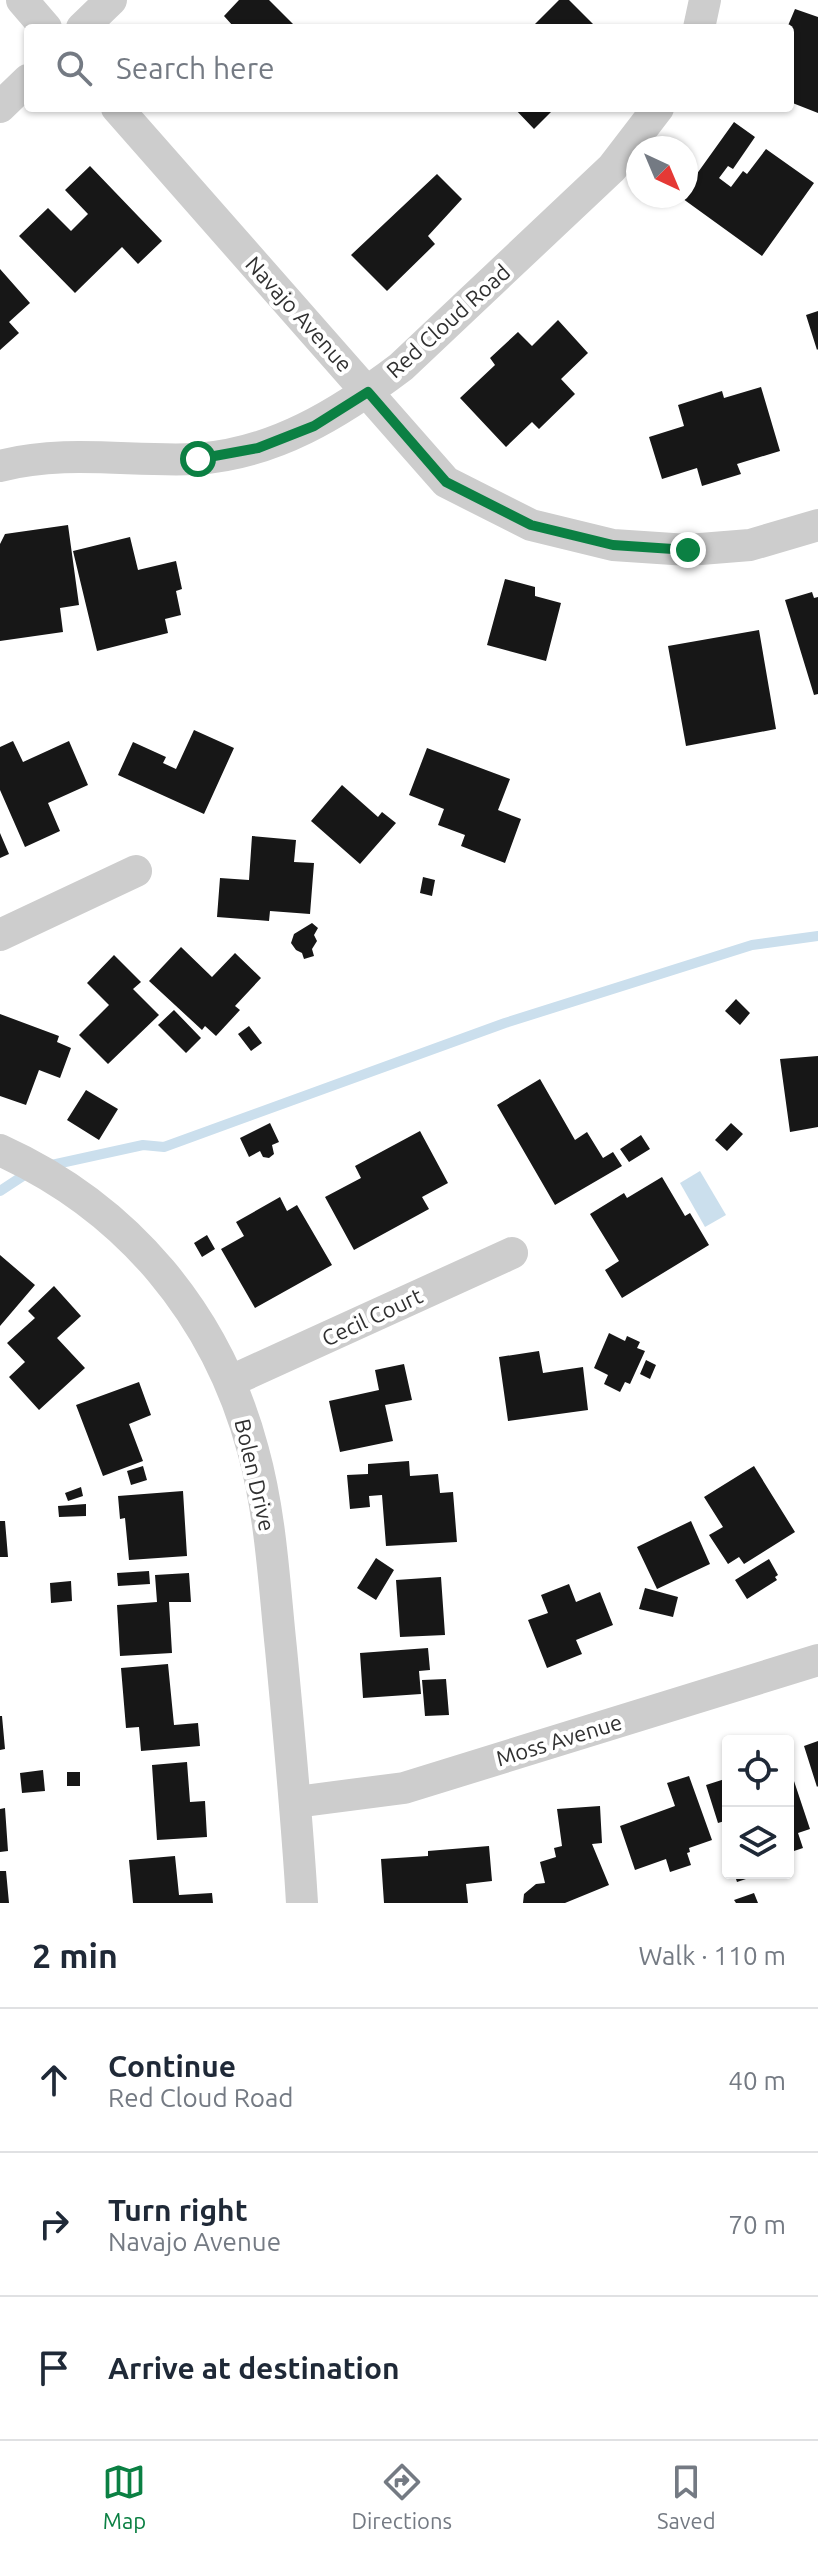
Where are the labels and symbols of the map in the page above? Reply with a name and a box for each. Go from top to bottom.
north arrow [626,136,698,208]
street label: Navajo Avenue [241,251,358,376]
street label: Red Cloud Road [381,259,514,382]
route start [180,441,216,477]
route end [670,532,706,568]
street label: Cecil Court [318,1282,426,1351]
street label: Bolen Drive [230,1416,281,1533]
street label: Moss Avenue [493,1709,625,1771]

